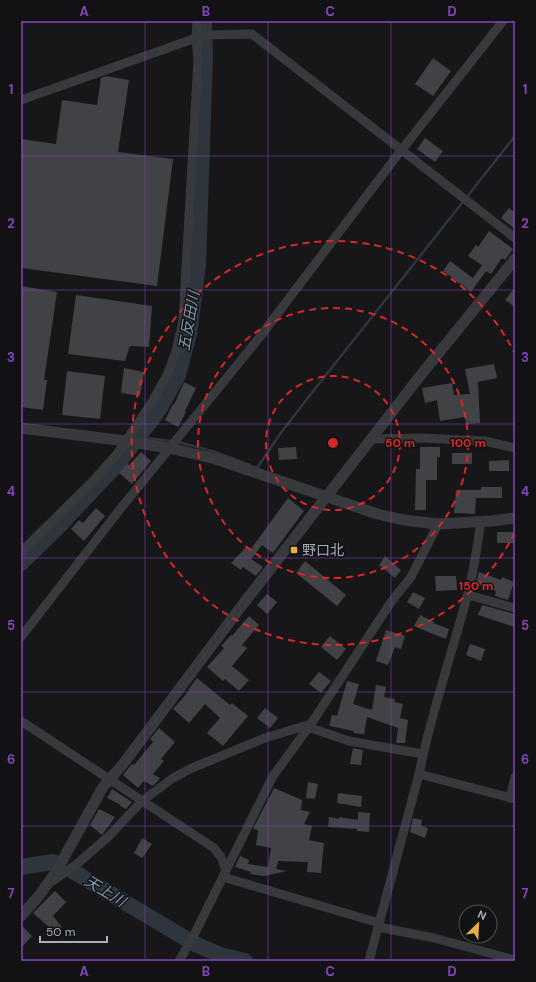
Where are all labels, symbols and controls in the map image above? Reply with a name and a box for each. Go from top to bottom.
text: A [79,3,89,20]
text: B [202,3,210,20]
text: C [325,3,335,20]
text: D [447,3,457,20]
text: 1 [9,81,13,98]
text: 1 [523,81,527,98]
text: 2 [7,215,15,232]
text: 2 [521,215,529,232]
water label: 五反田川 [174,288,204,352]
text: 3 [7,349,15,366]
text: 3 [521,349,529,366]
text: 50 m [385,435,415,451]
text: 100 m [450,435,486,451]
centre of rings [326,436,340,450]
text: 4 [7,483,15,500]
text: 4 [521,483,529,500]
place label: 野口北 [302,541,344,559]
marker: 野口北 [289,545,299,555]
text: 150 m [459,578,493,594]
text: 5 [7,617,15,634]
text: 5 [521,617,529,634]
text: 6 [7,751,15,768]
text: 6 [521,751,529,768]
water label: 天上川 [81,871,131,912]
text: 7 [8,885,15,902]
text: 7 [522,885,529,902]
north arrow [458,904,498,944]
text: N [476,907,489,923]
scale bar [40,918,107,944]
text: 50 m [46,924,75,940]
text: A [79,963,89,980]
text: B [202,963,210,980]
text: C [325,963,335,980]
text: D [447,963,457,980]

